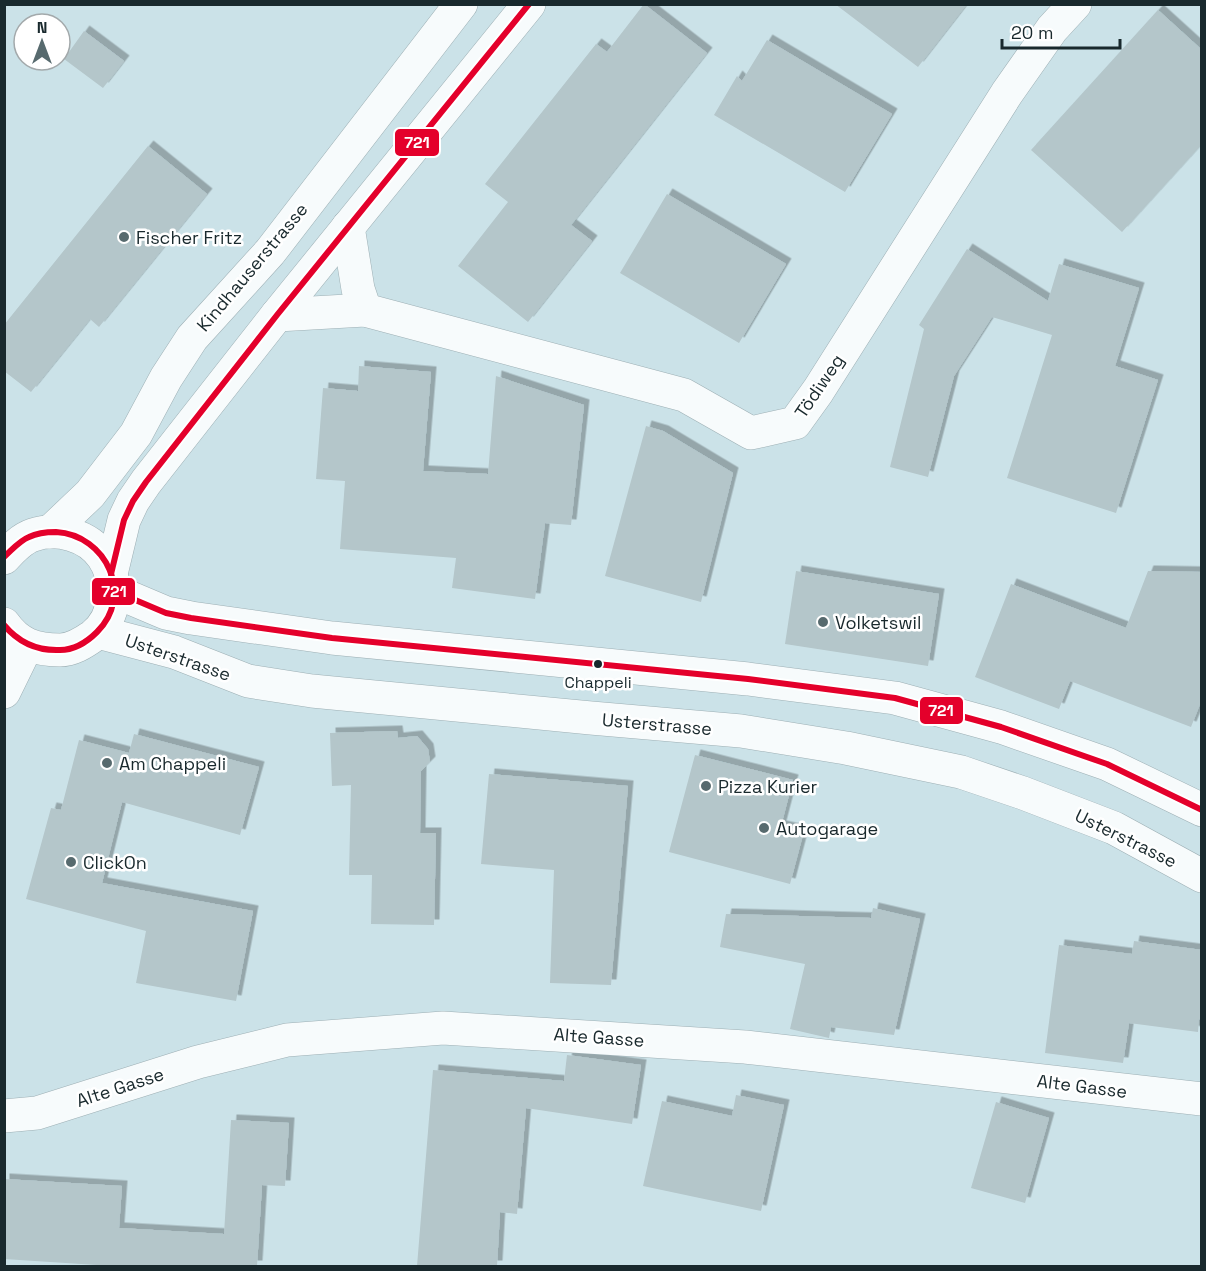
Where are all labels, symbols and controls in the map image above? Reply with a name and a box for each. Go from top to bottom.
north arrow [12,12,72,72]
scale bar [1002,12,1120,50]
text: N [37,17,47,38]
text: 20 m [1011,21,1054,44]
line badge: 721 [394,128,440,157]
text: 721 [404,132,430,153]
street label: Kindhauserstrasse [191,198,313,336]
place label: Fischer Fritz [136,226,242,249]
marker: Fischer Fritz [117,230,131,244]
street label: Tödiweg [789,350,849,422]
line badge: 721 [91,577,136,606]
text: 721 [101,581,127,602]
place label: Volketswil [835,611,921,634]
marker: Volketswil [816,615,830,629]
street label: Usterstrasse [122,628,234,686]
marker: Chappeli [592,658,604,670]
place label: Chappeli [564,672,632,693]
line badge: 721 [919,696,964,725]
text: 721 [928,700,954,721]
street label: Usterstrasse [601,708,713,740]
place label: Am Chappeli [119,752,226,775]
marker: Am Chappeli [100,756,114,770]
place label: Pizza Kurier [718,775,818,798]
marker: Pizza Kurier [699,779,713,793]
street label: Usterstrasse [1071,803,1181,873]
place label: Autogarage [776,817,878,840]
marker: Autogarage [757,821,771,835]
place label: ClickOn [83,851,147,874]
marker: ClickOn [64,855,78,869]
street label: Alte Gasse [553,1022,645,1052]
street label: Alte Gasse [73,1062,167,1112]
street label: Alte Gasse [1036,1069,1128,1103]

